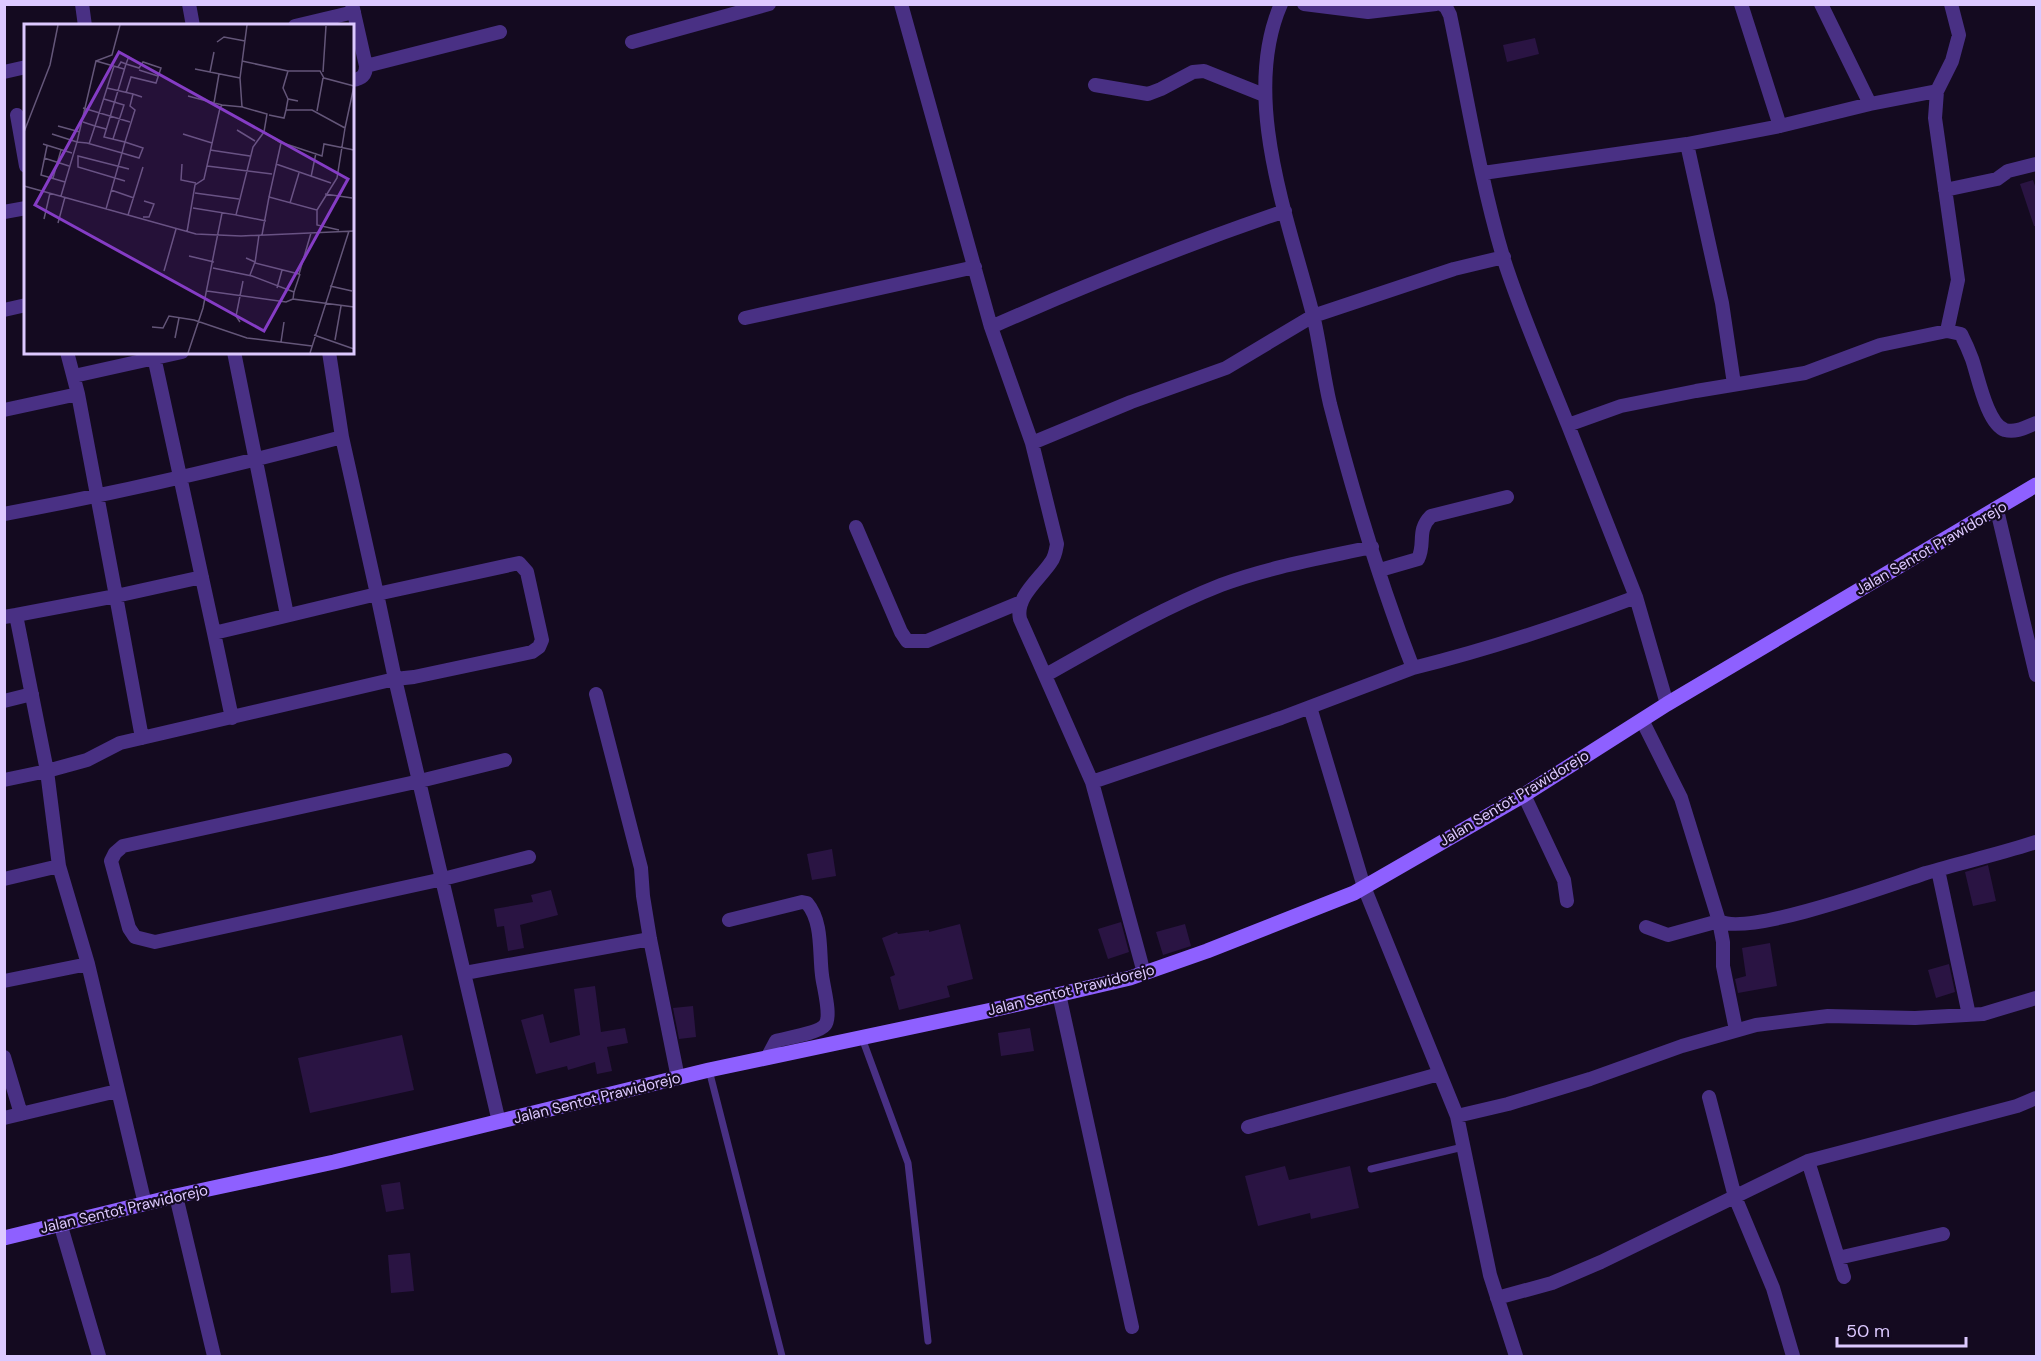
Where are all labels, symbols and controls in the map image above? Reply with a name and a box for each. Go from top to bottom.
inset map [24,24,354,354]
street label: Jalan Sentot Prawidorejo [1852,496,2010,600]
street label: Jalan Sentot Prawidorejo [1435,745,1593,851]
street label: Jalan Sentot Prawidorejo [985,960,1157,1020]
street label: Jalan Sentot Prawidorejo [511,1068,683,1128]
street label: Jalan Sentot Prawidorejo [38,1180,210,1238]
scale bar [1837,1310,1966,1348]
text: 50 m [1846,1319,1890,1343]

